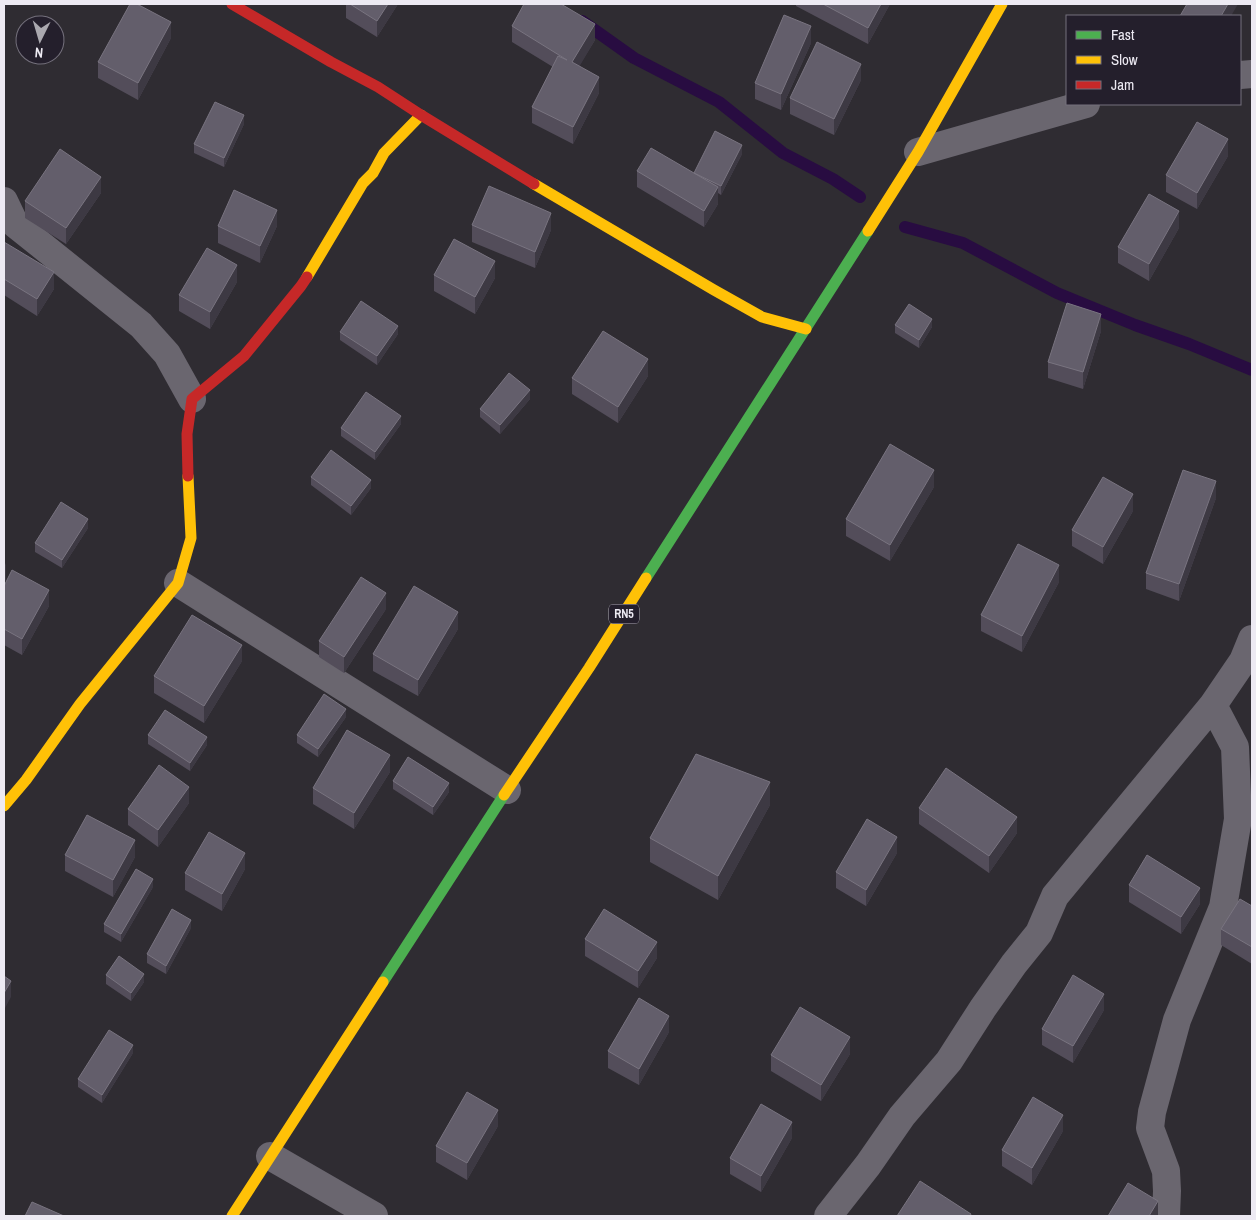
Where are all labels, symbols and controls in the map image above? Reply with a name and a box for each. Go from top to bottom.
north arrow [15,15,65,65]
legend [1066,15,1241,105]
text: Fast [1111,24,1135,45]
text: N [34,44,44,62]
text: Slow [1111,49,1138,70]
text: Jam [1111,74,1134,95]
road number: RN5 [609,604,639,624]

